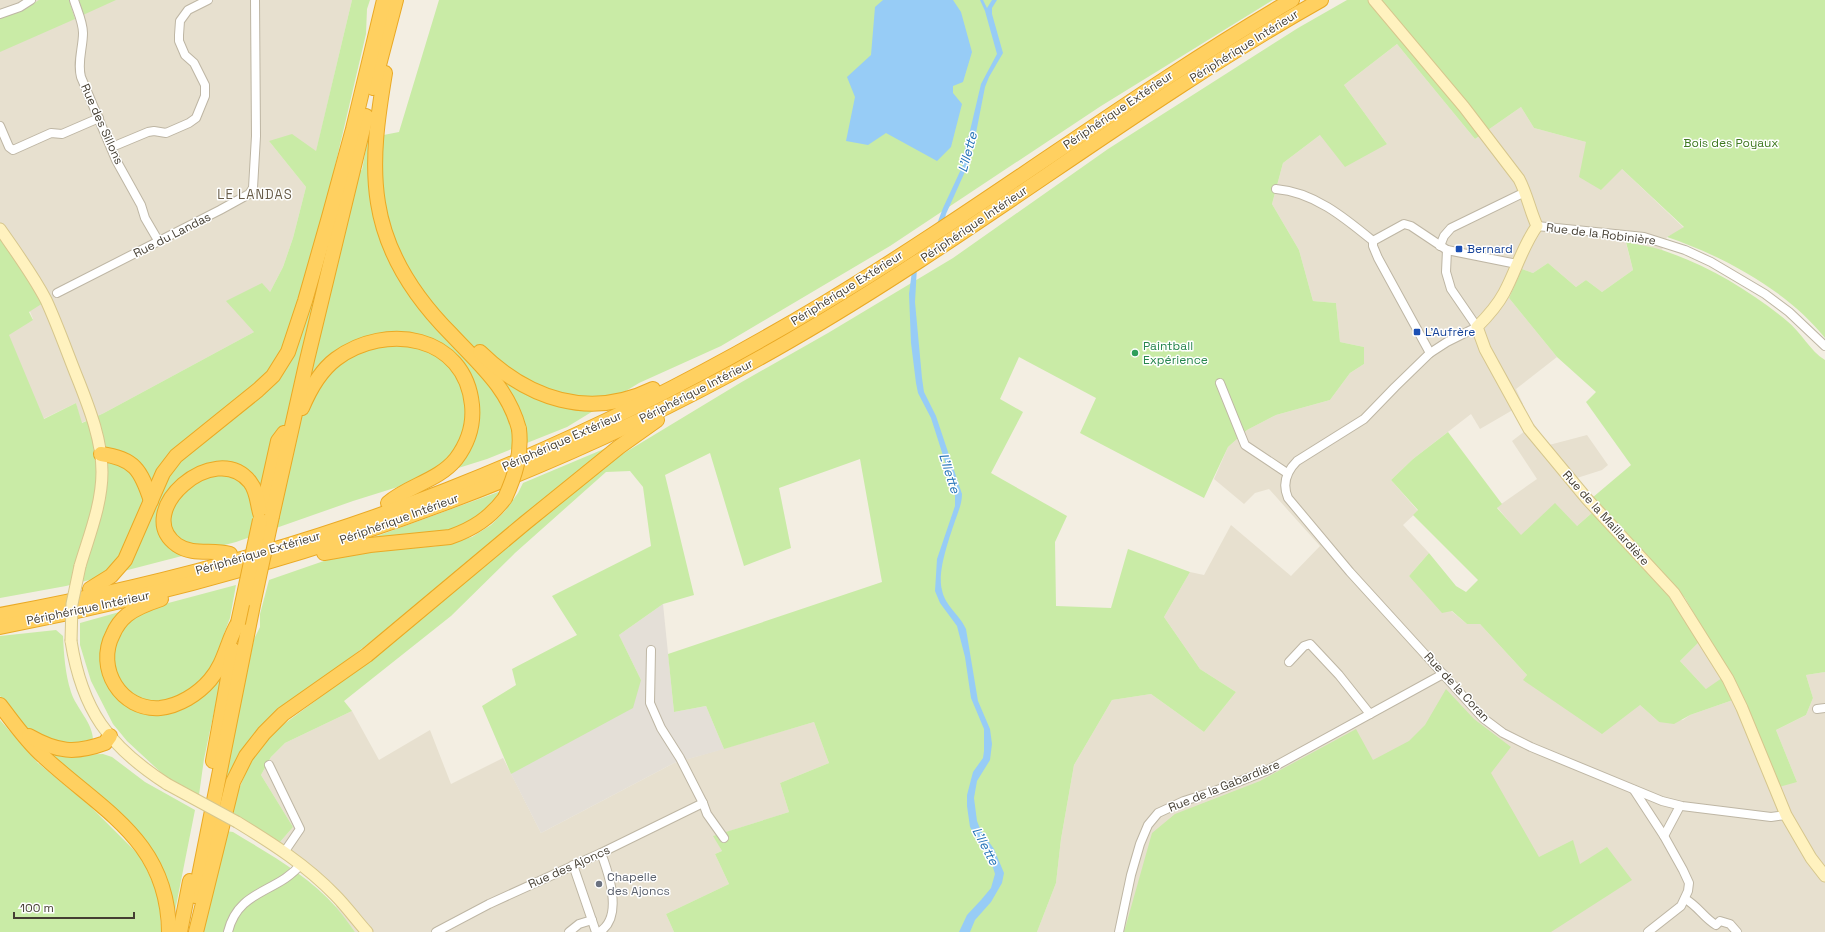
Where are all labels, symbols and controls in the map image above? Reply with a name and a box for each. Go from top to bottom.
street label: Périphérique Intérieur [1187,6,1302,86]
street label: Périphérique Extérieur [1060,67,1176,153]
street label: Rue des Sillons [77,81,127,167]
water label: L'Ilette [954,129,981,174]
park label: Bois des Poyaux [1684,135,1778,151]
street label: Périphérique Intérieur [918,182,1031,266]
district label: LE LANDAS [217,186,293,203]
street label: Rue du Landas [131,209,213,261]
street label: Rue de la Robinière [1545,219,1657,249]
place label: Bernard [1467,241,1513,257]
marker: Bernard [1454,244,1464,254]
street label: Périphérique Extérieur [788,247,906,329]
place label: L'Aufrère [1425,324,1475,340]
marker: L'Aufrère [1412,327,1422,337]
place label: Paintball Expérience [1143,338,1208,368]
marker: Paintball Expérience [1130,348,1140,358]
street label: Périphérique Intérieur [636,355,756,427]
street label: Périphérique Extérieur [500,407,625,475]
water label: L'Ilette [935,451,964,496]
street label: Rue de la Maillardière [1559,467,1653,569]
street label: Périphérique Intérieur [337,490,461,548]
street label: Périphérique Extérieur [194,527,323,578]
street label: Périphérique Intérieur [25,587,151,629]
street label: Rue de la Coran [1421,649,1493,725]
street label: Rue de la Gabardière [1166,756,1282,816]
water label: L'Ilette [968,824,1003,869]
street label: Rue des Ajoncs [526,842,612,892]
place label: Chapelle des Ajoncs [607,869,670,899]
marker: Chapelle des Ajoncs [594,879,604,889]
scale bar [14,894,134,920]
text: 100 m [20,900,54,916]

